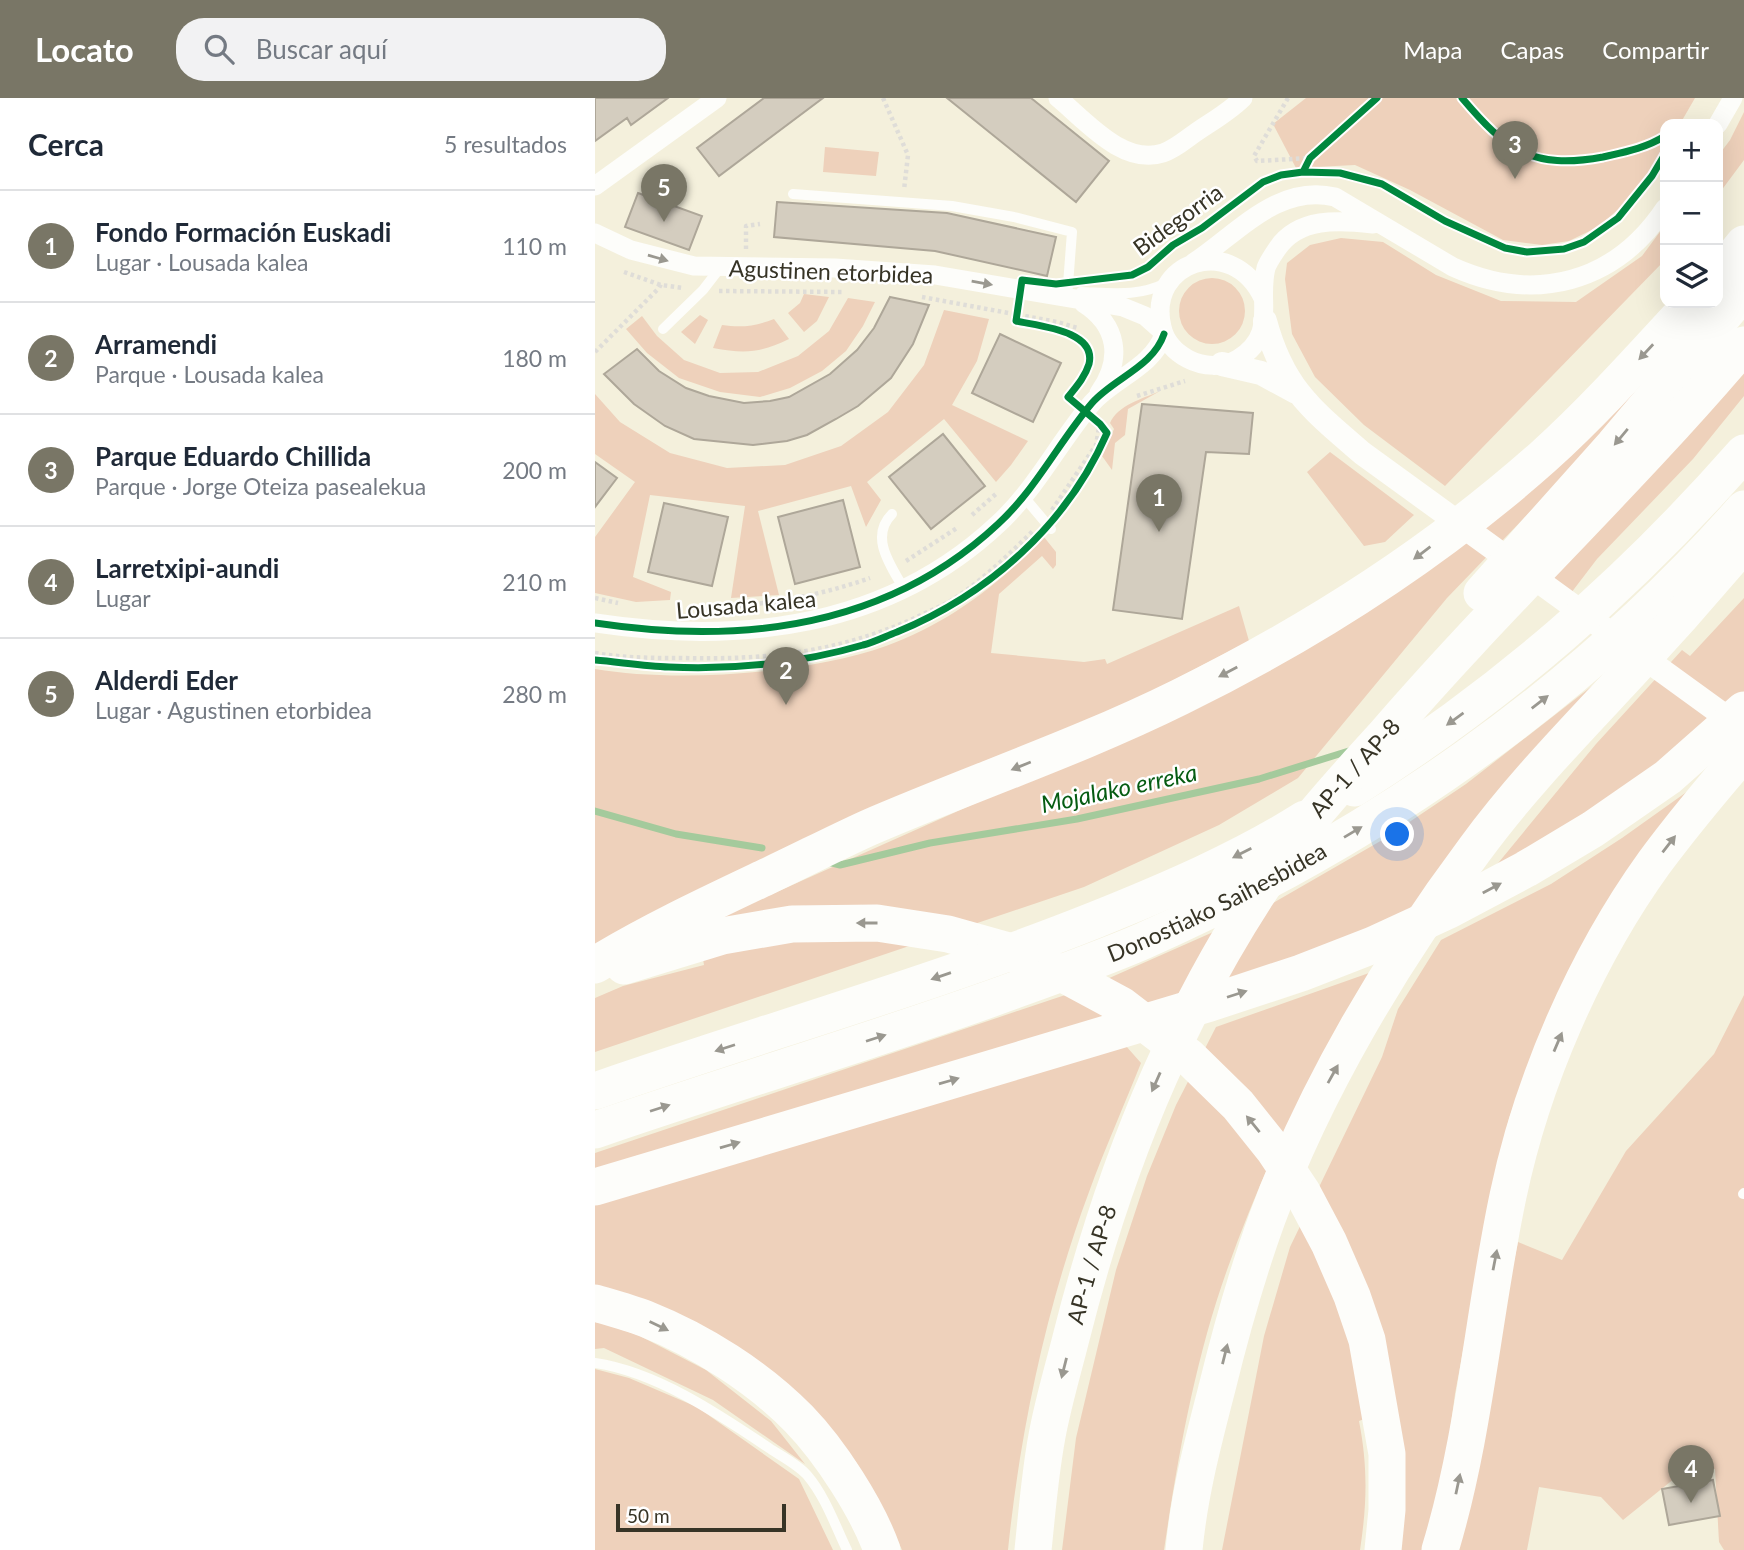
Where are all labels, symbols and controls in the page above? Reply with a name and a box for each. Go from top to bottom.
search box [176,18,666,81]
text: Locato [35,29,134,69]
icon: search [200,30,238,68]
text: Buscar aquí [256,33,387,65]
text: Mapa [1403,35,1462,64]
text: Capas [1500,35,1564,64]
text: Compartir [1602,35,1709,64]
map controls [1660,119,1723,308]
button: + [1660,119,1723,182]
pin: 3 [1492,121,1538,179]
text: Cerca [28,126,104,162]
text: 5 resultados [444,130,567,158]
pin: 5 [641,164,687,222]
street label: Bidegorria [1127,177,1228,261]
button: − [1660,182,1723,245]
text: Fondo Formación Euskadi [95,216,391,248]
text: 1 [44,232,58,260]
text: 110 m [502,232,567,260]
button: layers [1660,245,1723,308]
text: Lugar · Lousada kalea [95,248,309,276]
street label: Agustinen etorbidea [728,253,934,289]
one-way arrow [648,254,669,264]
one-way arrow [971,278,993,289]
text: Arramendi [95,328,217,360]
text: 2 [44,344,58,372]
text: 180 m [502,344,567,372]
one-way arrow [1637,344,1654,361]
text: Parque · Lousada kalea [95,360,324,388]
one-way arrow [1614,428,1629,445]
text: Parque Eduardo Chillida [95,440,371,472]
text: 3 [44,456,58,484]
text: 200 m [502,456,567,484]
text: Parque · Jorge Oteiza pasealekua [95,472,426,500]
pin: 1 [1136,474,1182,532]
one-way arrow [1413,545,1431,559]
text: Larretxipi-aundi [95,552,279,584]
text: 4 [44,568,58,596]
text: 210 m [502,568,567,596]
text: Lugar [95,584,151,612]
street label: Lousada kalea [675,584,817,624]
pin: 2 [763,647,809,705]
text: Alderdi Eder [95,664,238,696]
one-way arrow [1219,666,1238,678]
text: 5 [44,680,58,708]
text: 280 m [502,680,567,708]
one-way arrow [1531,695,1549,709]
text: Lugar · Agustinen etorbidea [95,696,372,724]
street label: AP-1 / AP-8 [1303,712,1406,823]
one-way arrow [1446,712,1464,726]
water label: Mojalako erreka [1038,757,1199,818]
one-way arrow [1011,761,1032,772]
your location [1380,817,1414,851]
one-way arrow [1344,825,1363,838]
street label: Donostiako Saihesbidea [1103,836,1331,967]
one-way arrow [1662,836,1677,854]
one-way arrow [1232,848,1252,859]
one-way arrow [1482,882,1501,894]
one-way arrow [856,917,878,929]
one-way arrow [931,971,952,982]
one-way arrow [1227,989,1248,999]
one-way arrow [1552,1031,1563,1052]
one-way arrow [866,1032,887,1042]
one-way arrow [715,1043,736,1054]
one-way arrow [1327,1064,1339,1084]
one-way arrow [1150,1072,1161,1093]
one-way arrow [939,1076,960,1086]
one-way arrow [649,1102,670,1113]
one-way arrow [1246,1116,1261,1133]
one-way arrow [720,1140,741,1150]
street label: AP-1 / AP-8 [1060,1201,1122,1327]
one-way arrow [1490,1249,1501,1271]
one-way arrow [649,1320,669,1331]
one-way arrow [1220,1343,1231,1365]
one-way arrow [1058,1358,1069,1380]
pin: 4 [1668,1445,1714,1503]
one-way arrow [1453,1473,1464,1495]
scale bar [616,1501,786,1533]
text: 50 m [627,1504,670,1527]

